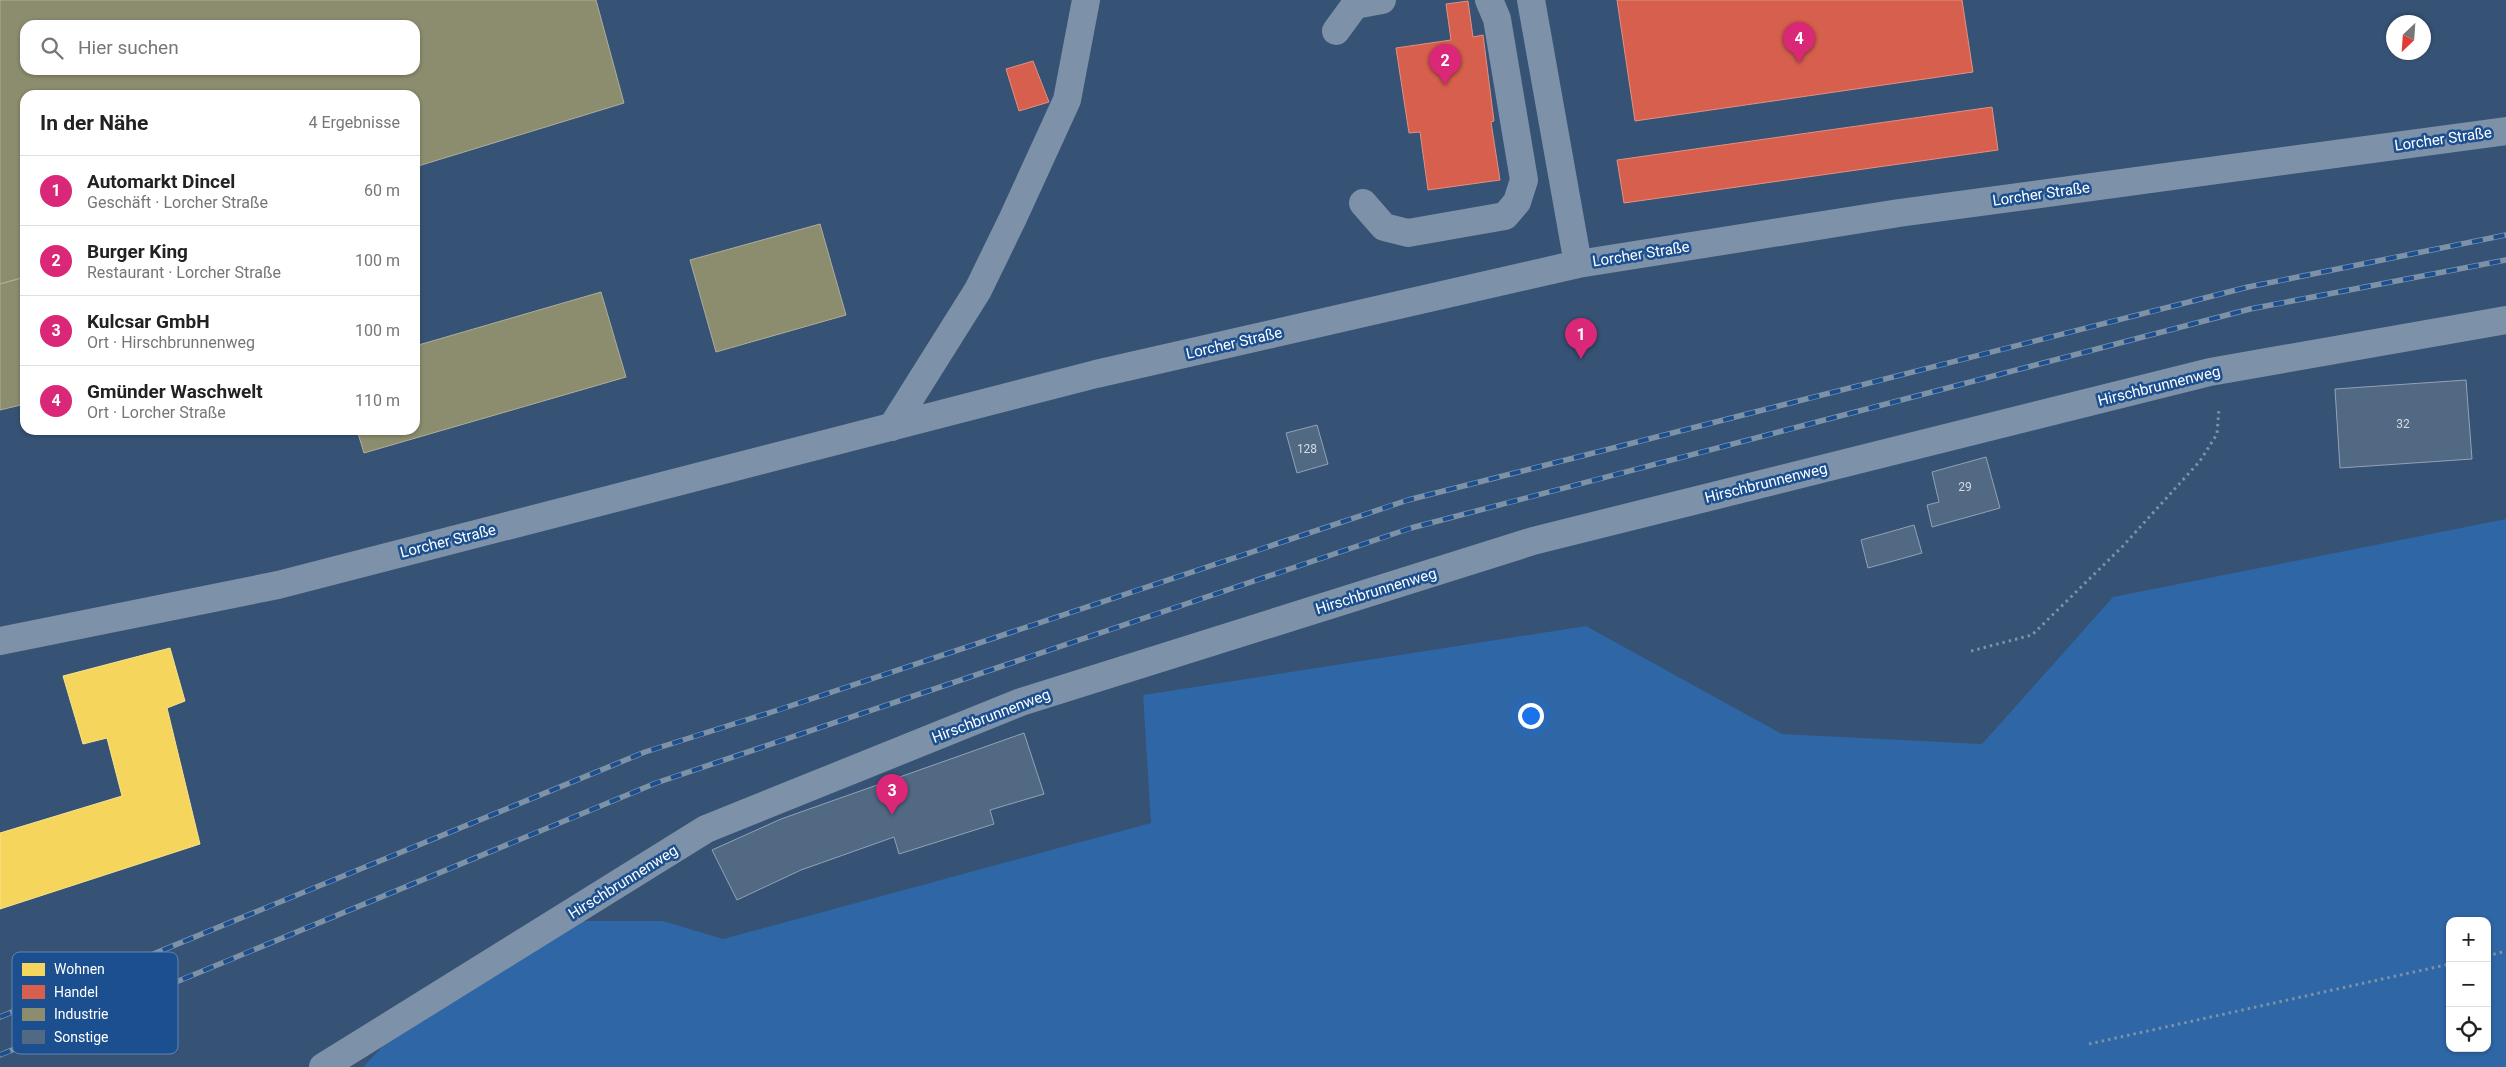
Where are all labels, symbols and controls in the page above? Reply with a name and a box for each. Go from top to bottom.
north arrow [2386,15,2431,60]
search box [20,20,420,75]
pin: 4 [1783,22,1815,63]
icon: search [38,34,66,62]
text: Hier suchen [78,36,179,59]
pin: 2 [1429,44,1461,85]
text: In der Nähe [40,111,148,135]
text: 4 Ergebnisse [308,113,400,132]
street label: Lorcher Straße [2393,123,2493,155]
text: Automarkt Dincel [87,170,235,193]
street label: Lorcher Straße [1991,178,2091,210]
text: 1 [51,181,61,200]
text: 60 m [364,181,400,200]
text: Geschäft · Lorcher Straße [87,193,268,212]
street label: Lorcher Straße [1591,237,1691,271]
text: Burger King [87,240,188,263]
text: 2 [51,251,61,270]
text: 100 m [355,251,400,270]
text: Restaurant · Lorcher Straße [87,263,281,282]
text: Kulcsar GmbH [87,310,210,333]
pin: 1 [1565,318,1597,359]
text: 3 [51,321,61,340]
text: 100 m [355,321,400,340]
street label: Lorcher Straße [1184,323,1284,363]
text: Ort · Hirschbrunnenweg [87,333,255,352]
street label: Hirschbrunnenweg [2096,362,2222,410]
text: Gmünder Waschwelt [87,380,263,403]
text: 4 [51,391,61,410]
text: 110 m [355,391,400,410]
text: Ort · Lorcher Straße [87,403,226,422]
house number: 32 [2396,417,2410,431]
house number: 128 [1297,442,1317,456]
street label: Hirschbrunnenweg [1703,459,1829,507]
house number: 29 [1958,480,1972,494]
street label: Lorcher Straße [398,520,498,562]
street label: Hirschbrunnenweg [1313,564,1439,618]
street label: Hirschbrunnenweg [929,685,1053,747]
your location [1518,703,1544,729]
pin: 3 [876,774,908,815]
street label: Hirschbrunnenweg [565,841,681,923]
map controls [2446,917,2491,1052]
button: + [2446,917,2491,962]
legend [12,952,178,1054]
text: Wohnen [54,961,105,977]
button: − [2446,962,2491,1007]
text: Handel [54,984,98,1000]
text: Industrie [54,1006,109,1022]
button: locate [2446,1007,2491,1052]
text: Sonstige [54,1029,109,1045]

